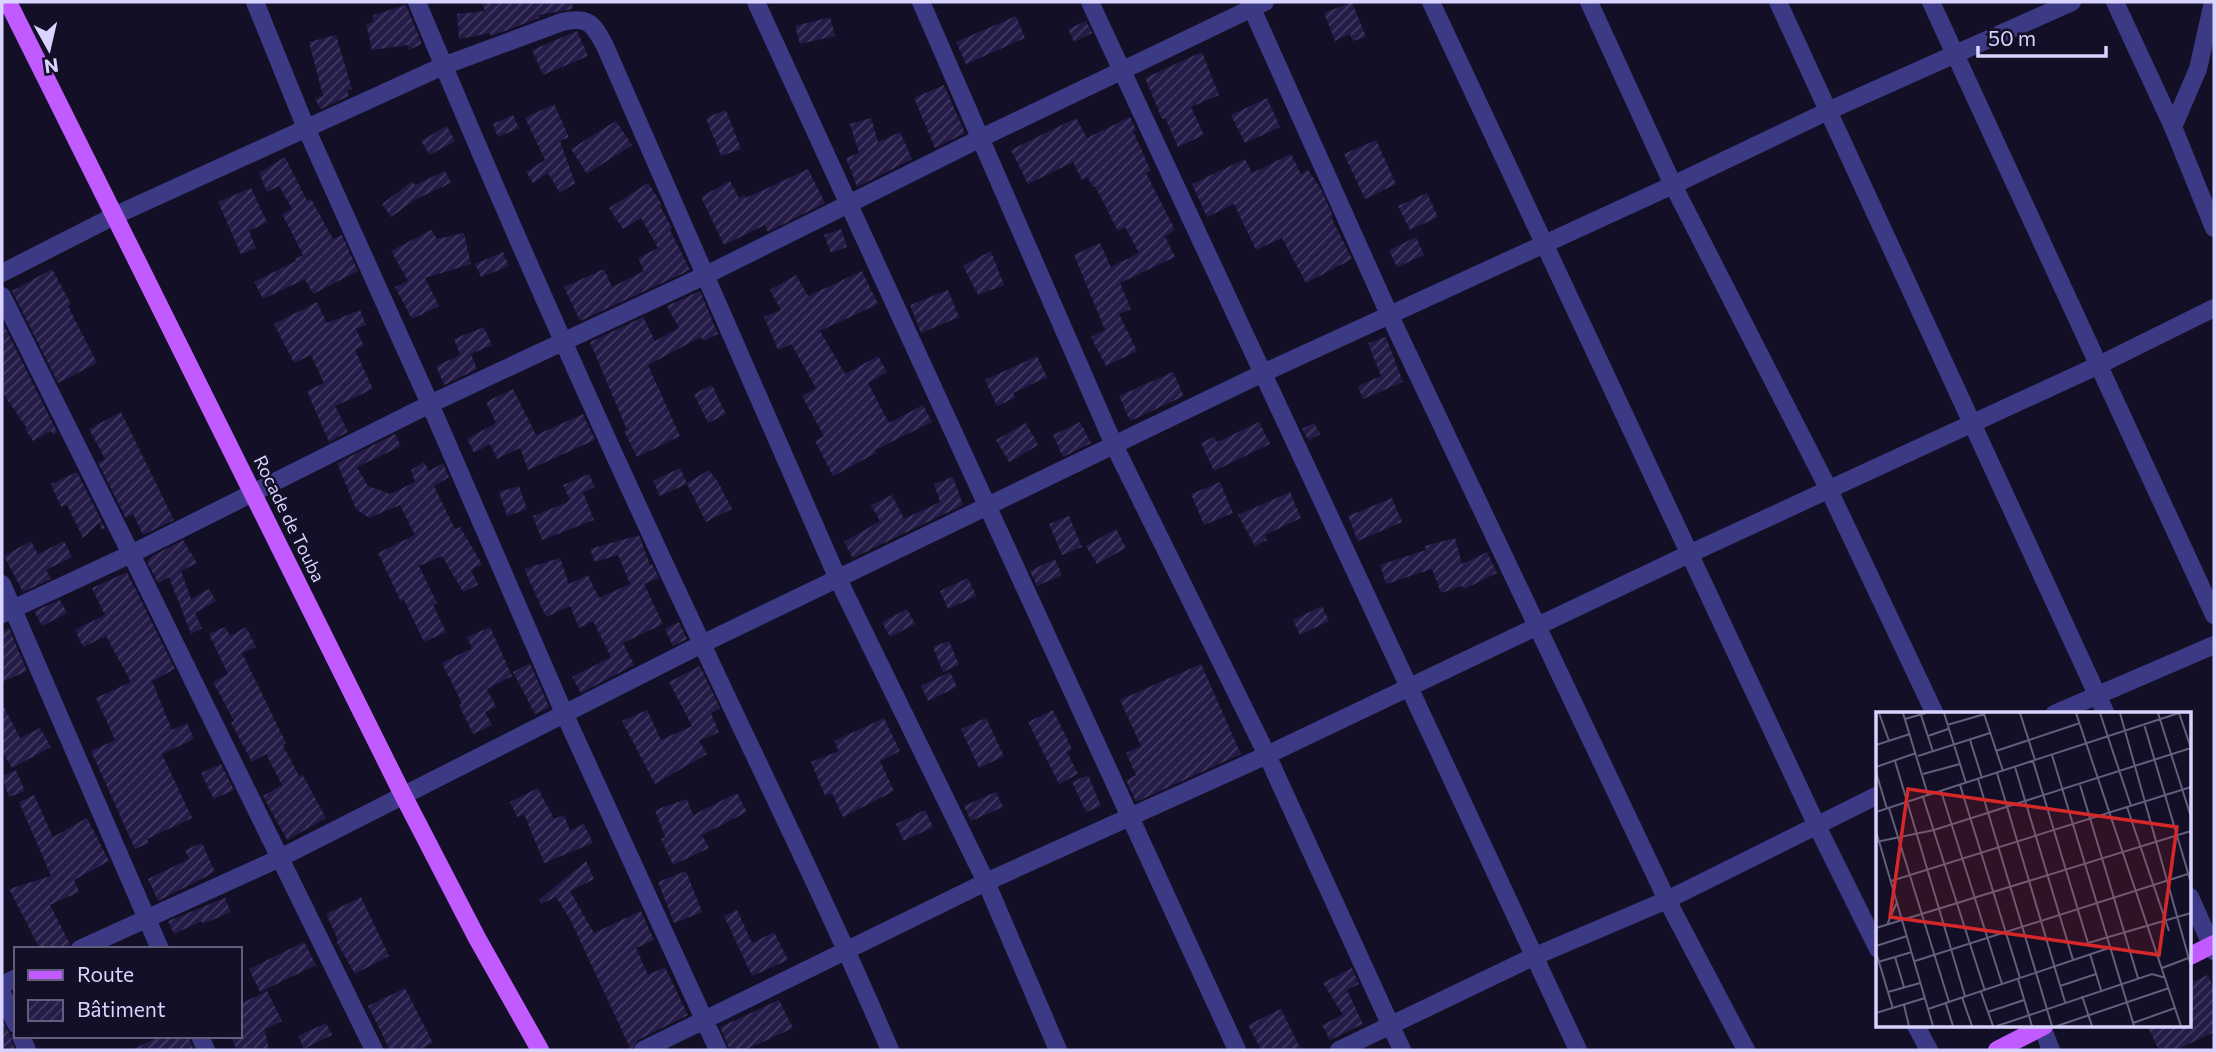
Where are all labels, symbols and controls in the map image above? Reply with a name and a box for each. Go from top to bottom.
north arrow [14,14,84,84]
scale bar [1978,14,2106,58]
text: 50 m [1988,25,2036,50]
text: N [43,54,60,79]
street label: Rocade de Touba [250,452,330,586]
inset map [1876,712,2192,1028]
legend [14,947,242,1038]
text: Route [77,961,134,986]
text: Bâtiment [77,996,166,1021]

